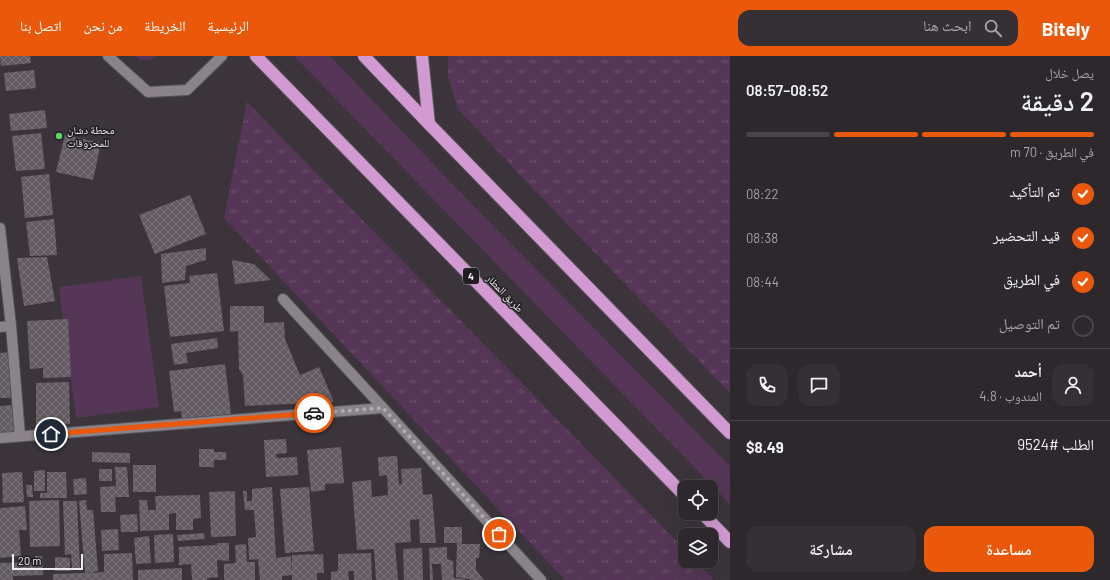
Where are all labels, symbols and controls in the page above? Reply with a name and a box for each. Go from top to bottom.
search box [738,10,1018,46]
text: ابحث هنا [923,16,972,34]
text: اتصل بنا [20,17,62,34]
text: من نحن [84,17,122,34]
text: الخريطة [144,17,186,34]
text: الرئيسية [208,17,249,34]
icon: search [982,17,1004,39]
text: Bitely [1042,17,1090,40]
text: يصل خلال [1045,65,1094,81]
text: 08:52–08:57 [746,81,828,99]
text: 2 دقيقة [1020,85,1094,116]
place label: محطة دشان للمحروقات [67,123,114,149]
marker: محطة دشان للمحروقات [54,131,64,141]
text: في الطريق · 70 m [1010,144,1094,160]
text: تم التأكيد [1009,182,1060,200]
icon: check [1072,183,1094,205]
text: 08:22 [746,186,778,202]
text: قيد التحضير [993,226,1060,244]
icon: check [1072,227,1094,249]
text: 08:38 [746,230,778,246]
road number: 4 [463,268,479,284]
street label: طريق المطار [483,270,527,315]
text: في الطريق [1003,270,1060,288]
icon: check [1072,271,1094,293]
text: 08:44 [746,274,779,290]
text: تم التوصيل [999,314,1060,332]
text: أحمد [1015,362,1042,380]
button: phone [746,364,788,406]
button: chat [798,364,840,406]
button: person [1052,364,1094,406]
text: المندوب · 4.8 [979,388,1042,404]
courier [294,393,334,433]
icon: car [303,402,325,424]
pin [34,417,68,451]
icon: home [40,423,62,445]
text: الطلب #9524 [1017,435,1094,453]
text: $8.49 [746,438,784,456]
map controls [678,480,718,568]
button: locate [678,480,718,520]
pin [482,517,516,551]
icon: bag [488,523,510,545]
button: مشاركة [746,526,916,572]
button: مساعدة [924,526,1094,572]
button: layers [678,528,718,568]
scale bar [12,552,83,571]
text: 20 m [18,554,41,567]

